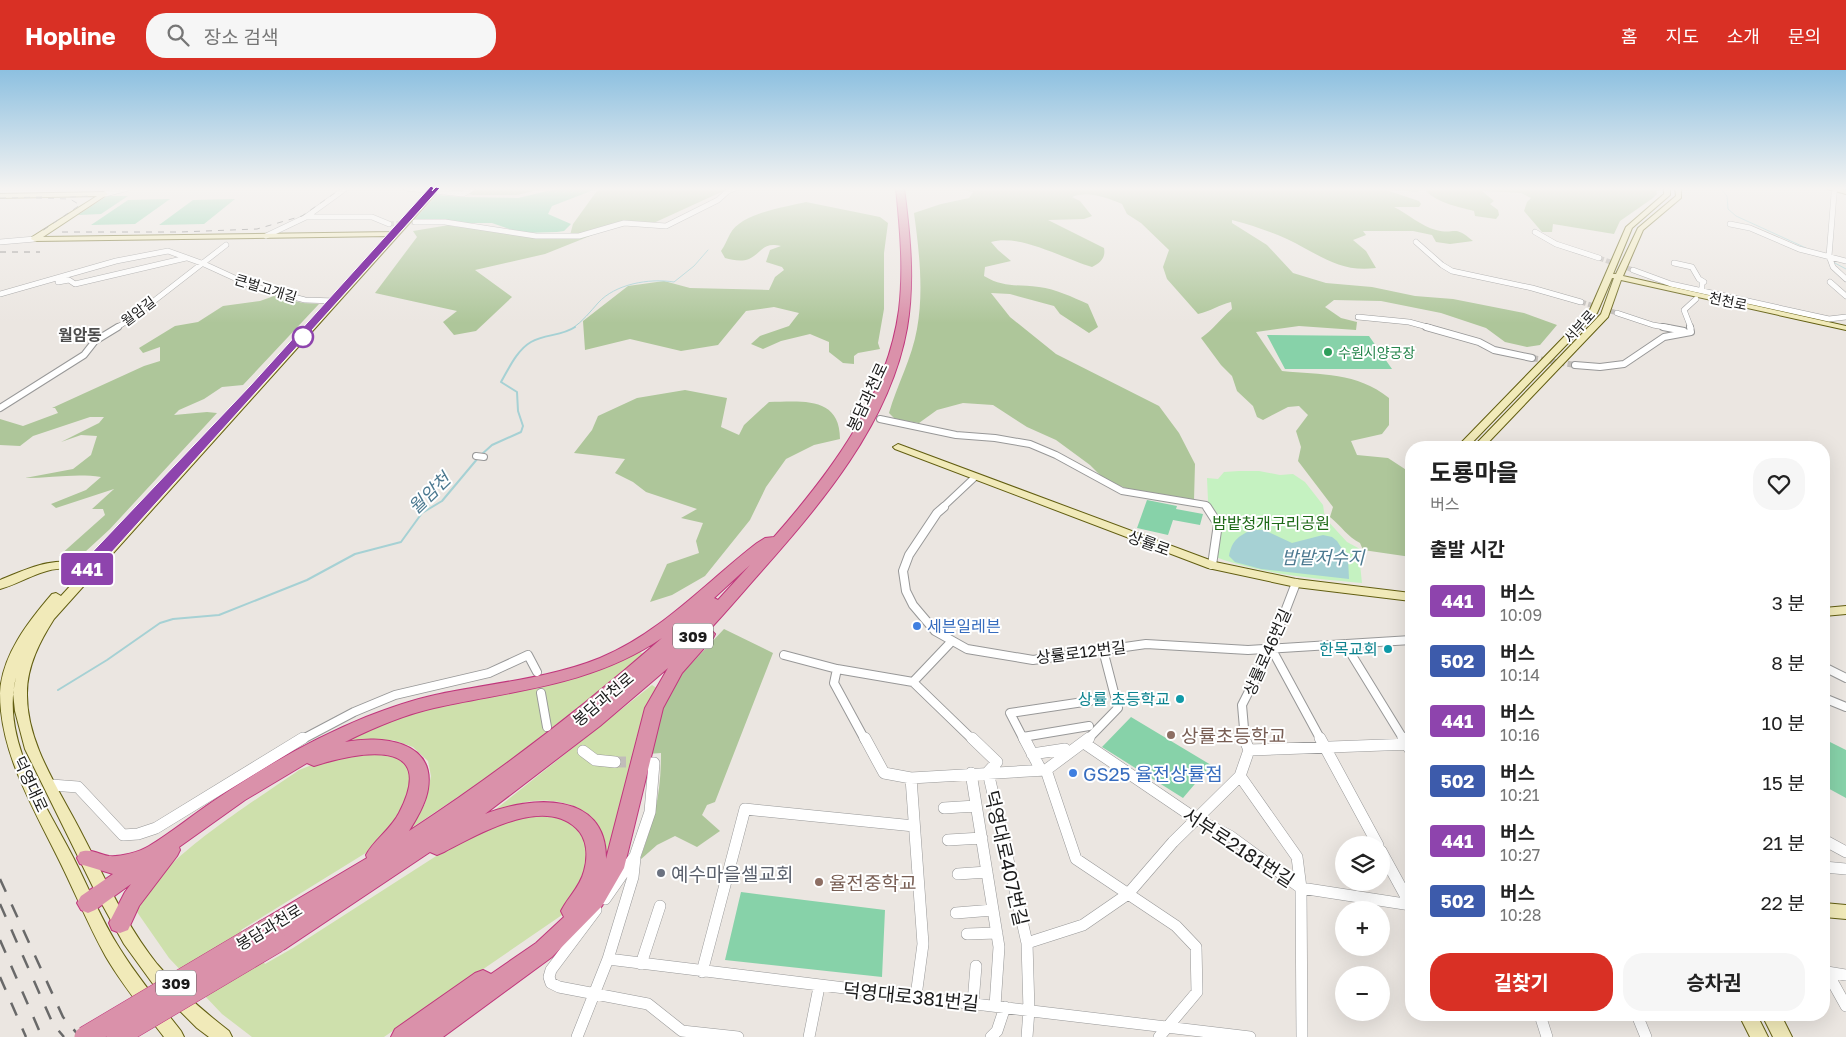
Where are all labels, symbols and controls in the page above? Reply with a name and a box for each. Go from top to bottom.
search box [146,13,496,58]
text: Hopline [25,21,116,50]
icon: search [164,21,192,49]
text: 장소 검색 [204,25,278,48]
text: 홈 [1621,25,1638,47]
text: 지도 [1666,25,1699,47]
text: 소개 [1727,25,1760,47]
text: 문의 [1788,25,1821,47]
street label: 큰벌고개길 [233,270,299,306]
street label: 천천로 [1707,289,1749,313]
street label: 월암길 [117,293,159,329]
street label: 서부로 [1560,306,1598,346]
district label: 월암동 [58,325,102,345]
unlabelled marker [292,326,314,348]
place label: 수원시양궁장 [1338,344,1415,361]
marker: 수원시양궁장 [1322,346,1334,358]
street label: 봉담과천로 [842,359,892,435]
text: 도룡마을 [1430,457,1518,486]
button: heart [1753,458,1805,510]
water label: 월암천 [403,466,456,518]
text: 버스 [1430,494,1459,514]
park label: 밤밭청개구리공원 [1212,513,1330,533]
street label: 상률로 [1125,526,1173,560]
text: 출발 시간 [1430,537,1505,560]
water label: 밤밭저수지 [1282,546,1366,568]
line badge: 441 [58,553,116,585]
text: 441 [71,558,103,580]
text: 버스 [1500,581,1535,604]
text: 441 [1442,590,1473,612]
text: 3 분 [1772,591,1805,614]
street label: 상률로46번길 [1239,605,1295,699]
text: 10:09 [1500,605,1542,625]
place label: 세븐일레븐 [927,616,1001,636]
marker: 세븐일레븐 [911,620,923,632]
road number: 309 [673,624,713,648]
street label: 상률로12번길 [1035,637,1127,667]
place label: 한목교회 [1319,639,1378,659]
text: 버스 [1500,641,1535,664]
marker: 한목교회 [1382,643,1394,655]
text: 502 [1441,650,1474,672]
text: 8 분 [1771,651,1805,674]
text: 10:14 [1500,665,1540,685]
street label: 봉담과천로 [568,668,638,730]
place label: 상률 초등학교 [1078,689,1170,709]
marker: 상률 초등학교 [1174,693,1186,705]
text: 버스 [1500,701,1535,724]
text: 441 [1442,710,1473,732]
text: 10 분 [1762,711,1805,734]
place label: 상률초등학교 [1181,724,1286,747]
text: 10:16 [1500,725,1540,745]
marker: 상률초등학교 [1165,729,1177,741]
street label: 덕영대로 [9,753,53,815]
text: 버스 [1500,761,1535,784]
place label: GS25 율전상률점 [1083,762,1223,785]
marker: GS25 율전상률점 [1067,767,1079,779]
text: 502 [1441,770,1474,792]
text: 15 분 [1763,771,1805,794]
text: 10:21 [1500,785,1540,805]
street label: 덕영대로407번길 [980,788,1034,928]
street label: 서부로2181번길 [1179,802,1299,892]
text: 버스 [1500,821,1535,844]
text: 441 [1442,830,1473,852]
text: 21 분 [1763,831,1805,854]
map controls [1335,836,1390,1021]
button: layers [1335,836,1390,891]
text: 10:27 [1500,845,1540,865]
place label: 예수마을셀교회 [671,862,793,885]
marker: 예수마을셀교회 [655,867,667,879]
place label: 율전중학교 [829,871,916,894]
marker: 율전중학교 [813,876,825,888]
text: 버스 [1500,881,1535,904]
text: 502 [1441,890,1474,912]
text: 22 분 [1761,891,1805,914]
street label: 봉담과천로 [232,899,306,955]
button: + [1335,901,1390,956]
text: 10:28 [1500,905,1542,925]
button: 길찾기 [1430,953,1613,1011]
button: 승차권 [1623,953,1805,1011]
button: − [1335,966,1390,1021]
road number: 309 [156,970,196,996]
street label: 덕영대로381번길 [842,977,980,1015]

